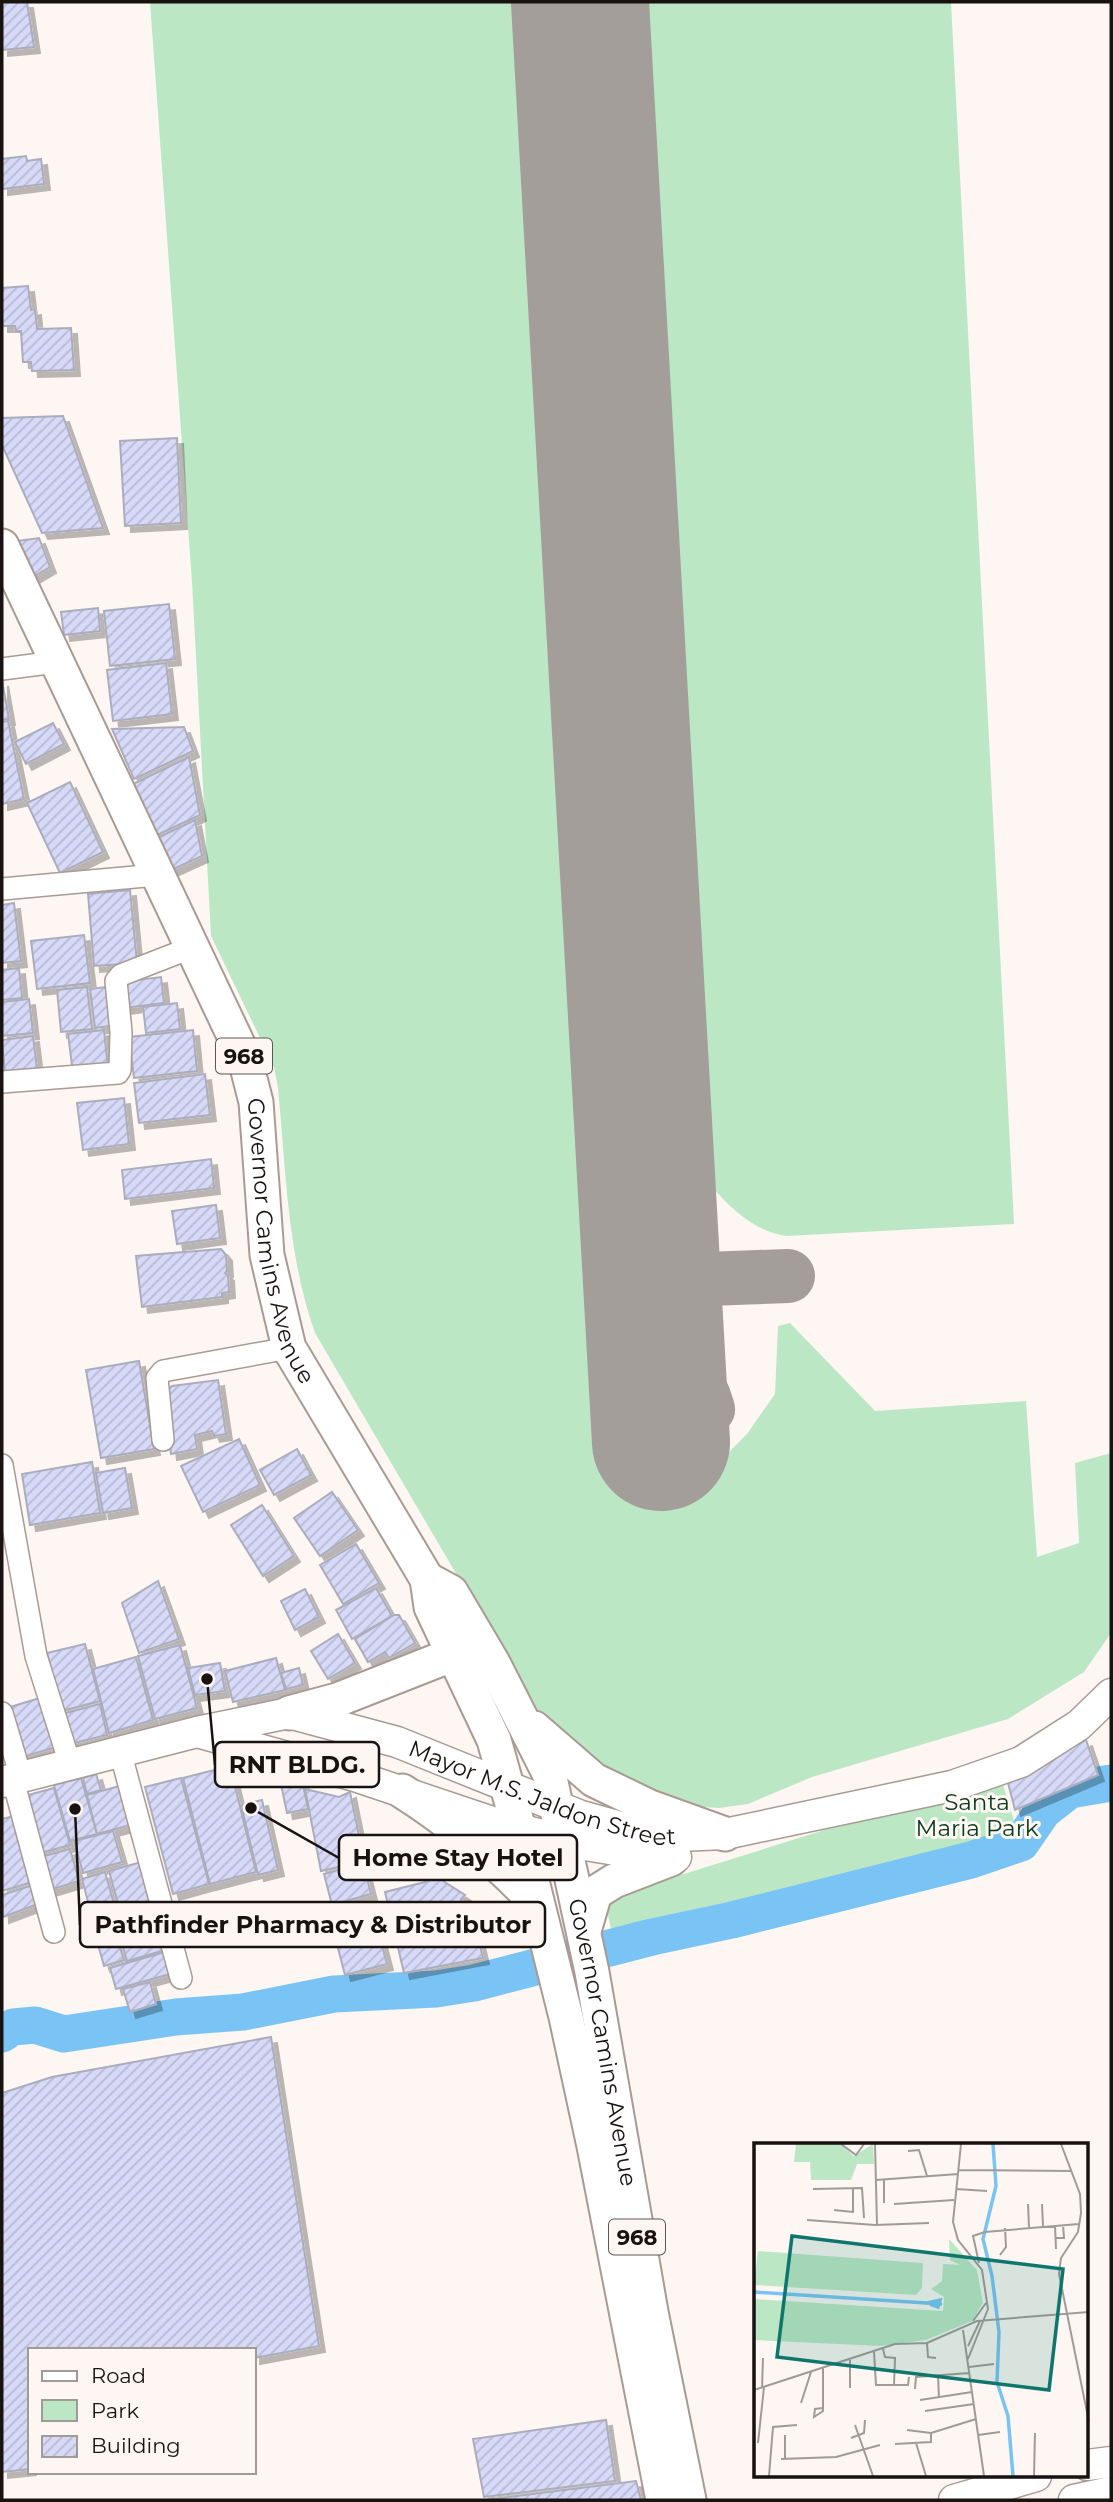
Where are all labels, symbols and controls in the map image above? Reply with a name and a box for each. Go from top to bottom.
road number: 968 [216,1038,272,1074]
street label: Governor Camins Avenue [242,1097,321,1389]
street label: Mayor M.S. Jaldon Street [405,1734,676,1851]
callout: RNT BLDG. [215,1742,379,1787]
text: RNT BLDG. [229,1750,365,1779]
park label: Santa Maria Park [916,1788,1039,1842]
callout: Home Stay Hotel [339,1835,577,1880]
text: Home Stay Hotel [353,1843,563,1872]
street label: Governor Camins Avenue [562,1896,643,2188]
callout: Pathfinder Pharmacy & Distributor [80,1902,545,1947]
text: Pathfinder Pharmacy & Distributor [95,1910,531,1939]
inset map [754,2143,1088,2478]
road number: 968 [609,2220,665,2254]
legend [28,2348,256,2474]
text: Road [91,2363,146,2388]
text: Park [91,2398,139,2423]
text: Building [91,2433,181,2458]

